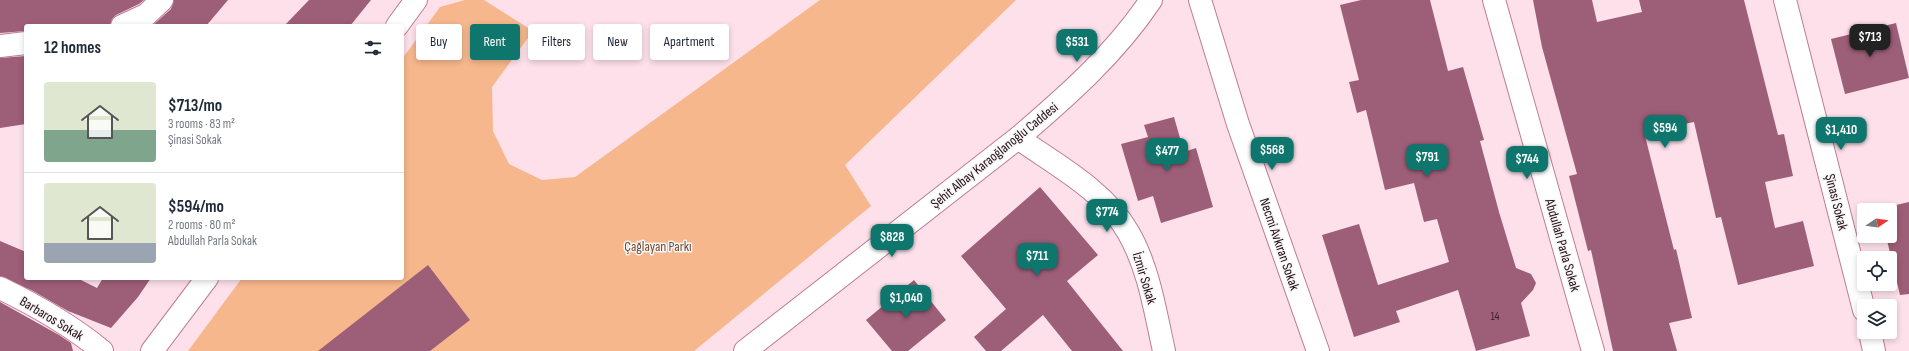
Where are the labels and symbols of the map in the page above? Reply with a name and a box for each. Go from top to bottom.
pin: $713 [1846,24,1894,58]
pin: $531 [1053,29,1101,63]
street label: Şehit Albay Karaoğlanoğlu Caddesi [927,99,1062,212]
pin: $594 [1641,115,1689,149]
pin: $1,410 [1808,117,1874,151]
pin: $568 [1248,137,1296,171]
pin: $477 [1143,138,1191,172]
pin: $791 [1403,144,1451,178]
pin: $744 [1503,146,1551,180]
street label: Şinasi Sokak [1821,172,1852,233]
street label: Necmi Avkıran Sokak [1256,196,1303,293]
street label: Abdullah Parla Sokak [1541,196,1584,294]
pin: $774 [1083,199,1131,233]
north arrow [1857,203,1897,243]
pin: $828 [868,224,916,258]
park label: Çağlayan Parkı [624,238,692,255]
pin: $711 [1013,243,1061,277]
street label: İzmir Sokak [1129,250,1161,307]
pin: $1,040 [873,285,939,319]
street label: Barbaros Sokak [17,293,87,344]
house number: 14 [1490,309,1500,324]

